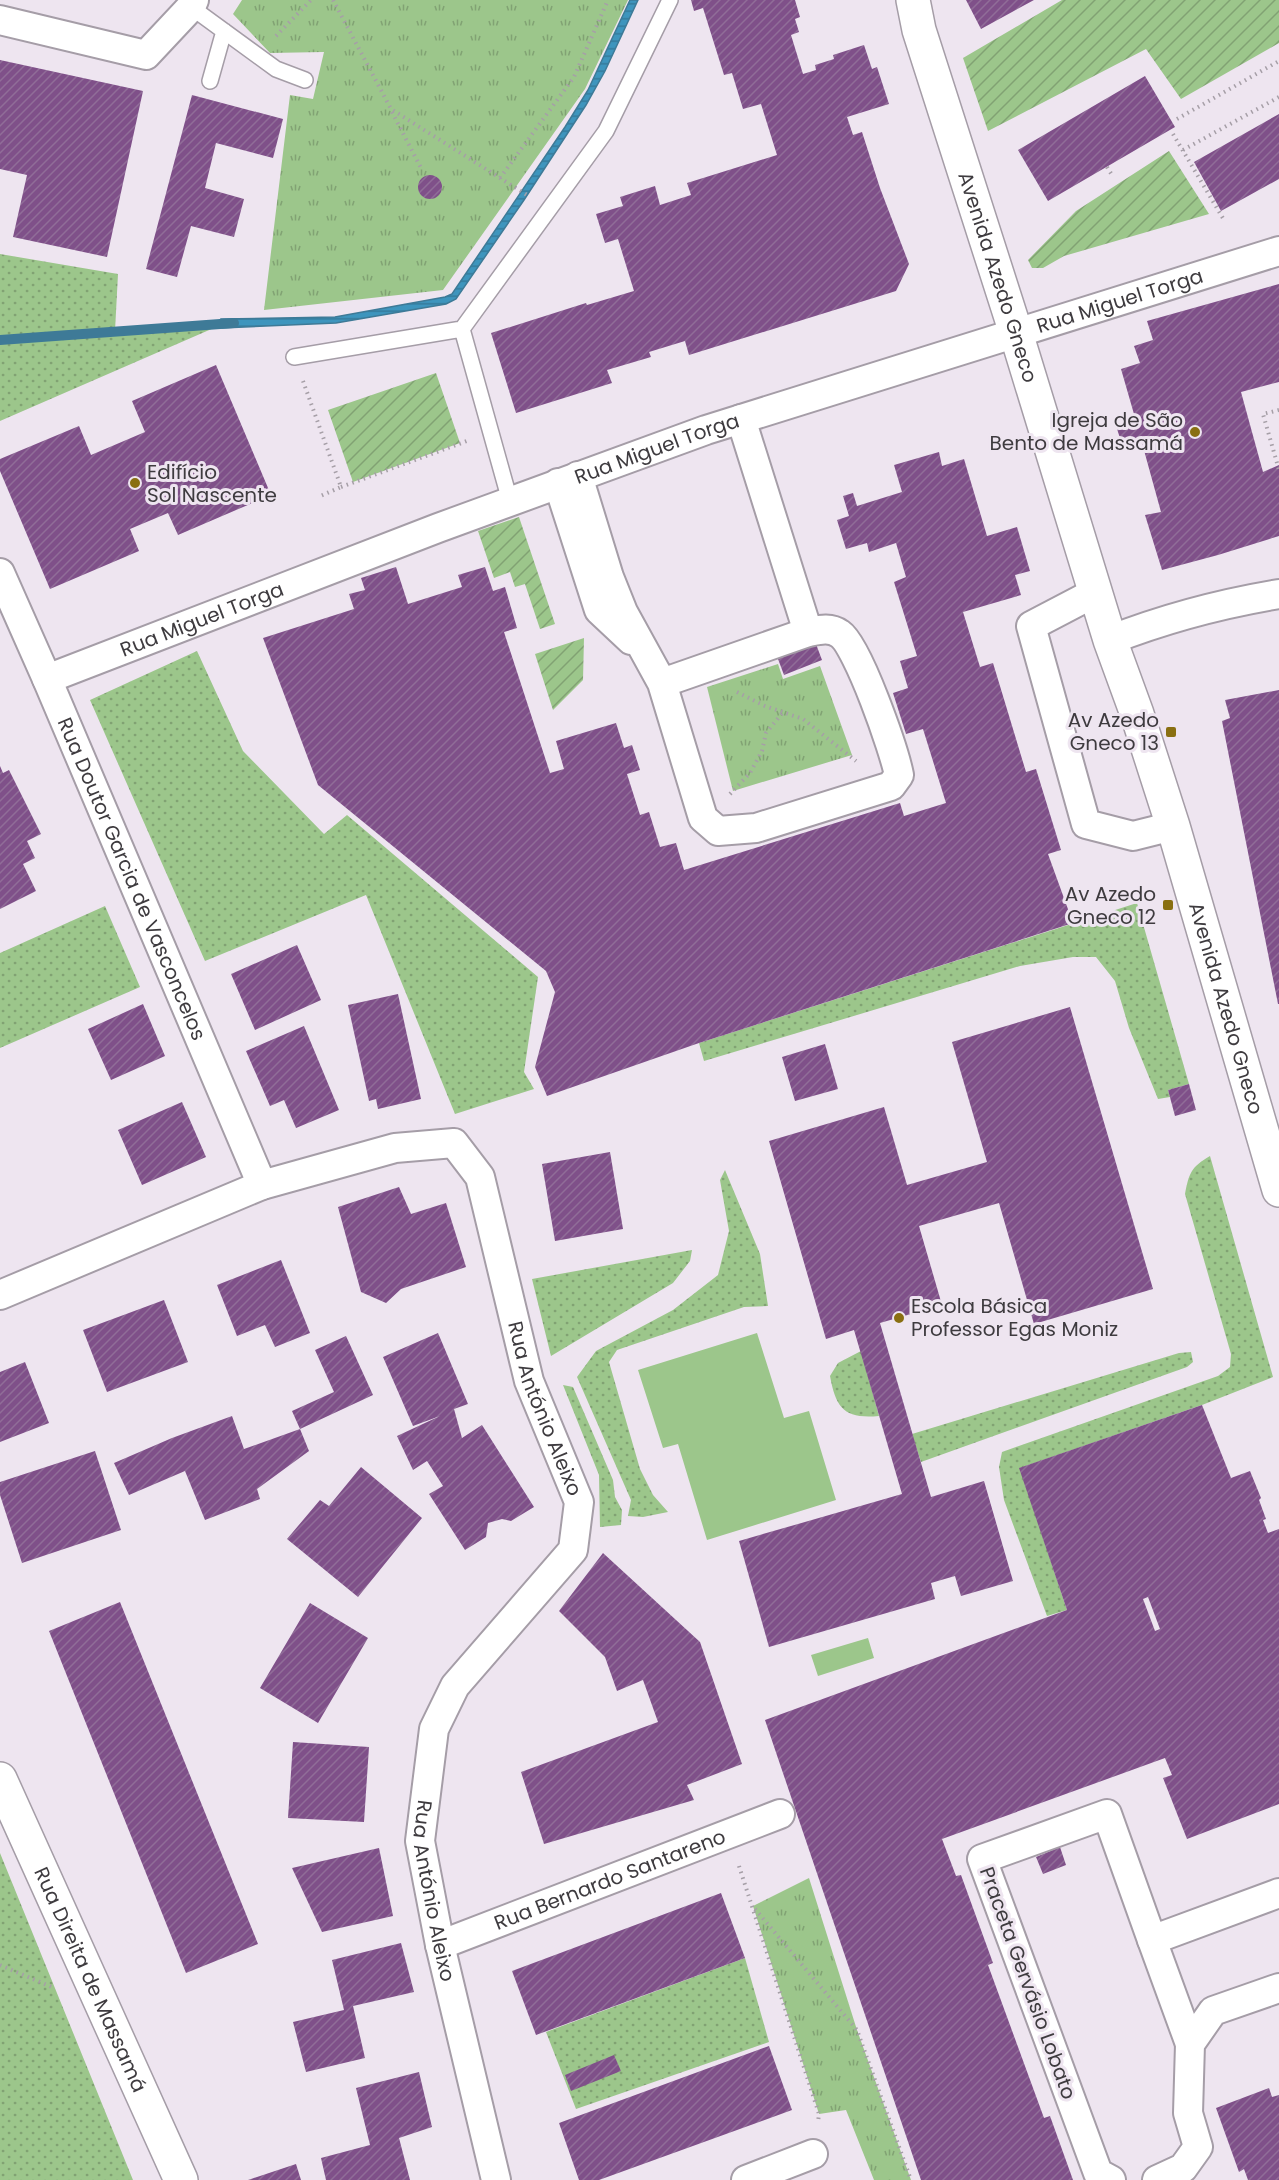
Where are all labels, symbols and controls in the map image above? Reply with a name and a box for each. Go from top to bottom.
street label: Avenida Azedo Gneco [951,168,1044,386]
street label: Rua Miguel Torga [1033,262,1207,340]
street label: Rua Miguel Torga [571,406,743,491]
place label: Igreja de São Bento de Massamá [990,406,1183,457]
marker: Igreja de São Bento de Massamá [1188,425,1202,439]
place label: Edifício Sol Nascente [147,458,277,509]
marker: Edifício Sol Nascente [128,476,142,490]
street label: Rua Miguel Torga [116,575,288,663]
place label: Av Azedo Gneco 13 [1068,706,1159,757]
street label: Rua Doutor Garcia de Vasconcelos [51,713,213,1045]
marker: Av Azedo Gneco 13 [1164,725,1178,739]
place label: Av Azedo Gneco 12 [1065,880,1156,931]
marker: Av Azedo Gneco 12 [1161,898,1175,912]
street label: Avenida Azedo Gneco [1182,899,1270,1118]
place label: Escola Básica Professor Egas Moniz [911,1292,1118,1343]
marker: Escola Básica Professor Egas Moniz [892,1311,906,1325]
street label: Rua António Aleixo [501,1318,589,1500]
street label: Rua António Aleixo [406,1798,462,1984]
street label: Rua Bernardo Santareno [490,1822,730,1937]
street label: Rua Direita de Massamá [27,1862,154,2097]
street label: Praceta Gervásio Lobato [973,1863,1083,2103]

